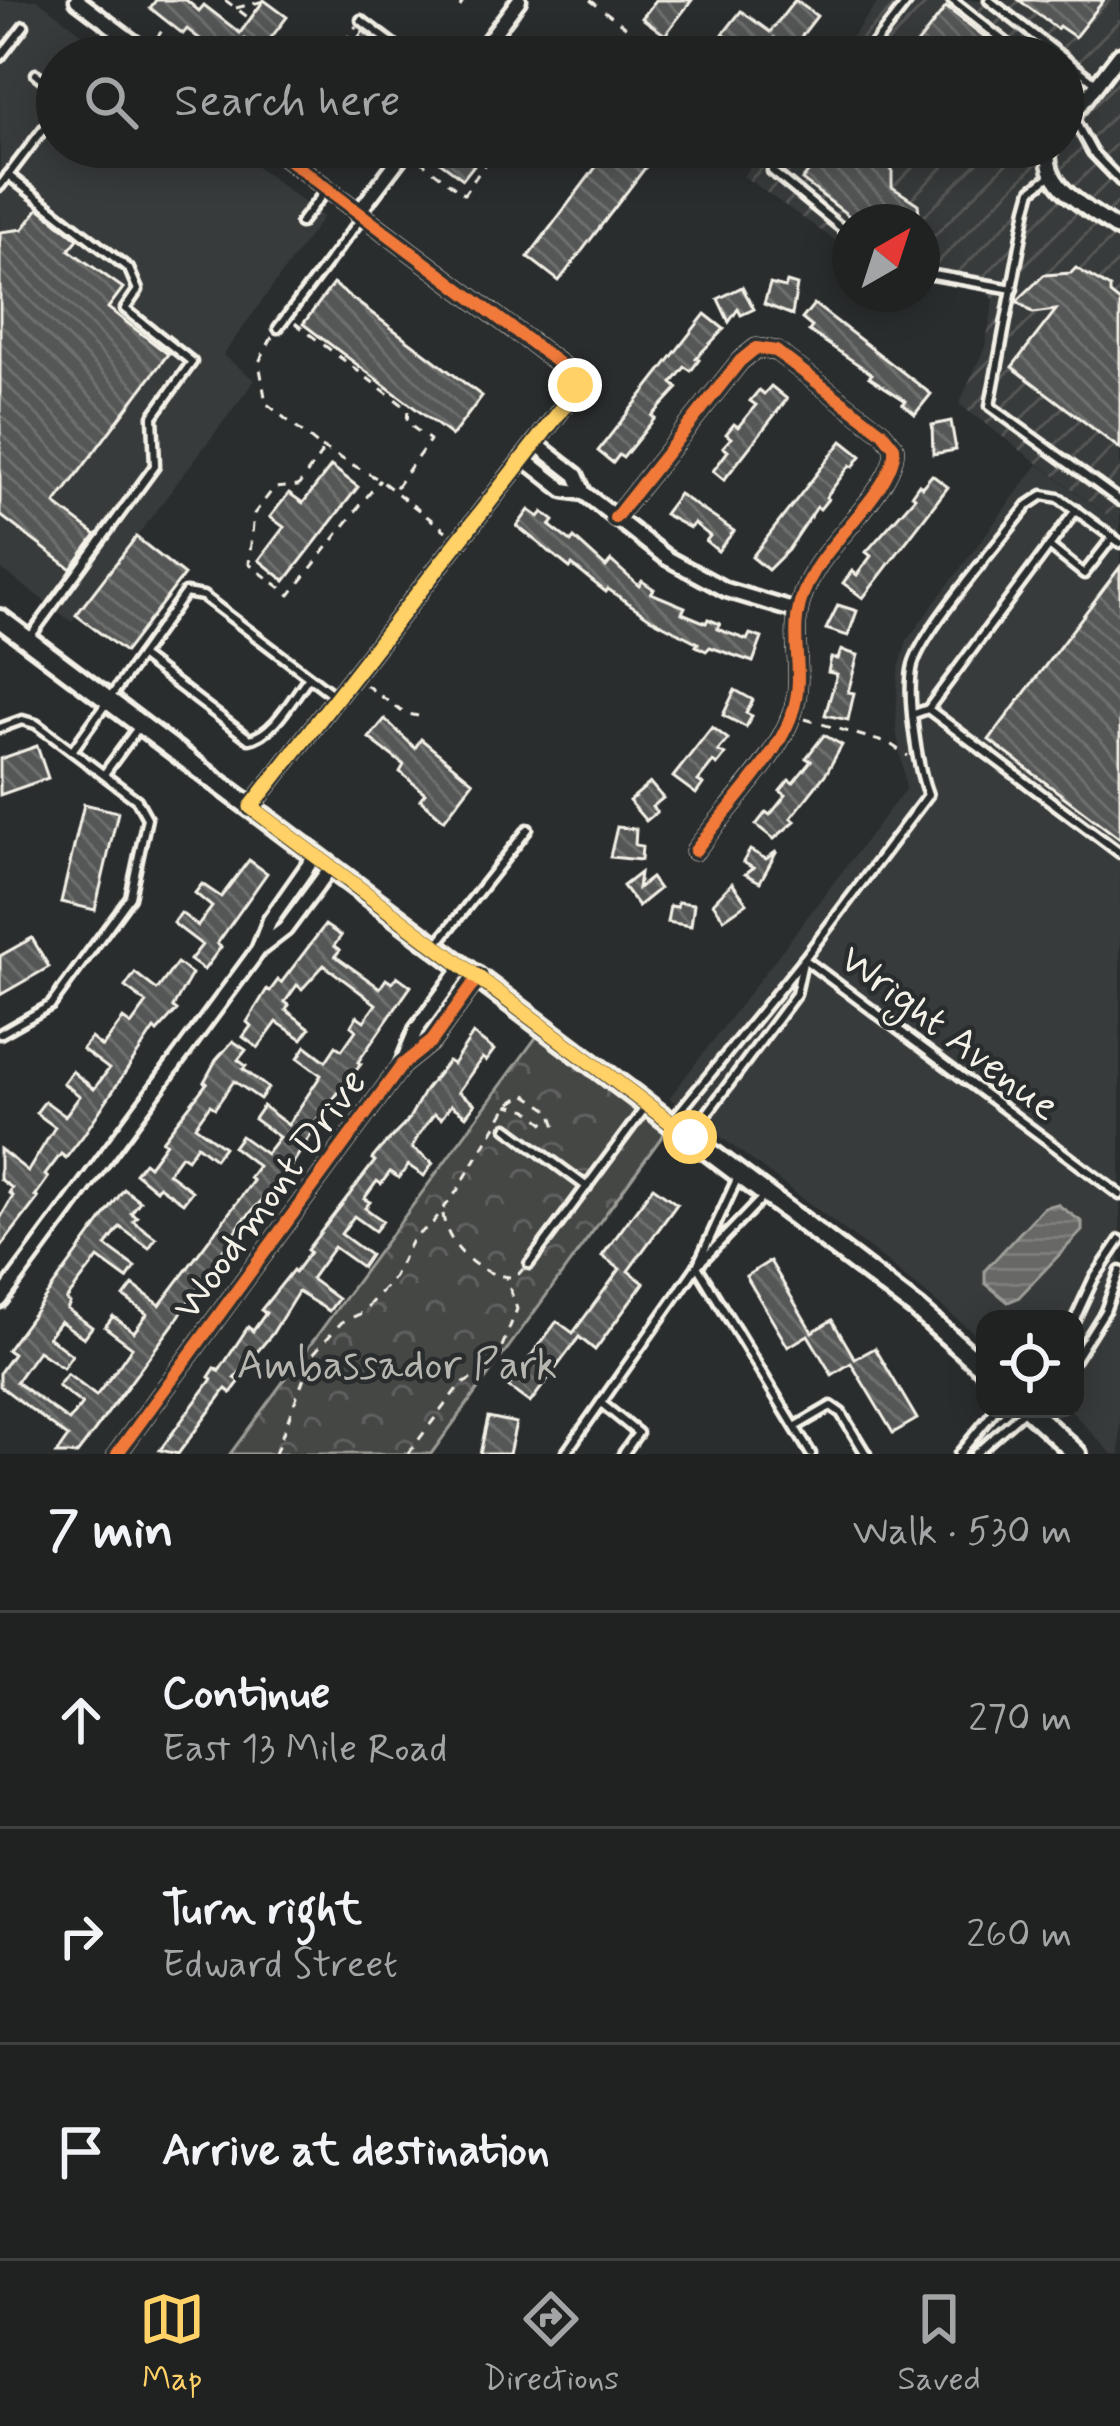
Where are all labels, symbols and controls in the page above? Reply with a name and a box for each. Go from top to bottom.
search box [36,36,1084,168]
icon: search [78,69,144,135]
text: Search here [174,73,401,132]
north arrow [832,204,940,312]
route end [548,358,602,412]
street label: Wright Avenue [826,933,1070,1137]
street label: Woodmont Drive [161,1058,381,1332]
route start [663,1110,717,1164]
map controls [976,1310,1084,1418]
button: locate [976,1310,1084,1418]
park label: Ambassador Park [237,1339,557,1394]
text: 7 min [48,1499,174,1565]
text: Walk · 530 m [853,1507,1072,1558]
text: Continue [162,1665,330,1724]
icon: ahead [48,1687,114,1753]
text: 270 m [968,1694,1072,1745]
text: East 13 Mile Road [162,1724,447,1775]
text: Turn right [162,1881,362,1940]
icon: right [48,1903,114,1969]
text: 260 m [966,1910,1072,1961]
text: Edward Street [162,1940,398,1991]
icon: arrive [48,2119,114,2185]
text: Arrive at destination [162,2122,550,2181]
tab: Map [139,2286,205,2402]
tab: Directions [483,2286,619,2402]
tab: Saved [897,2286,981,2402]

